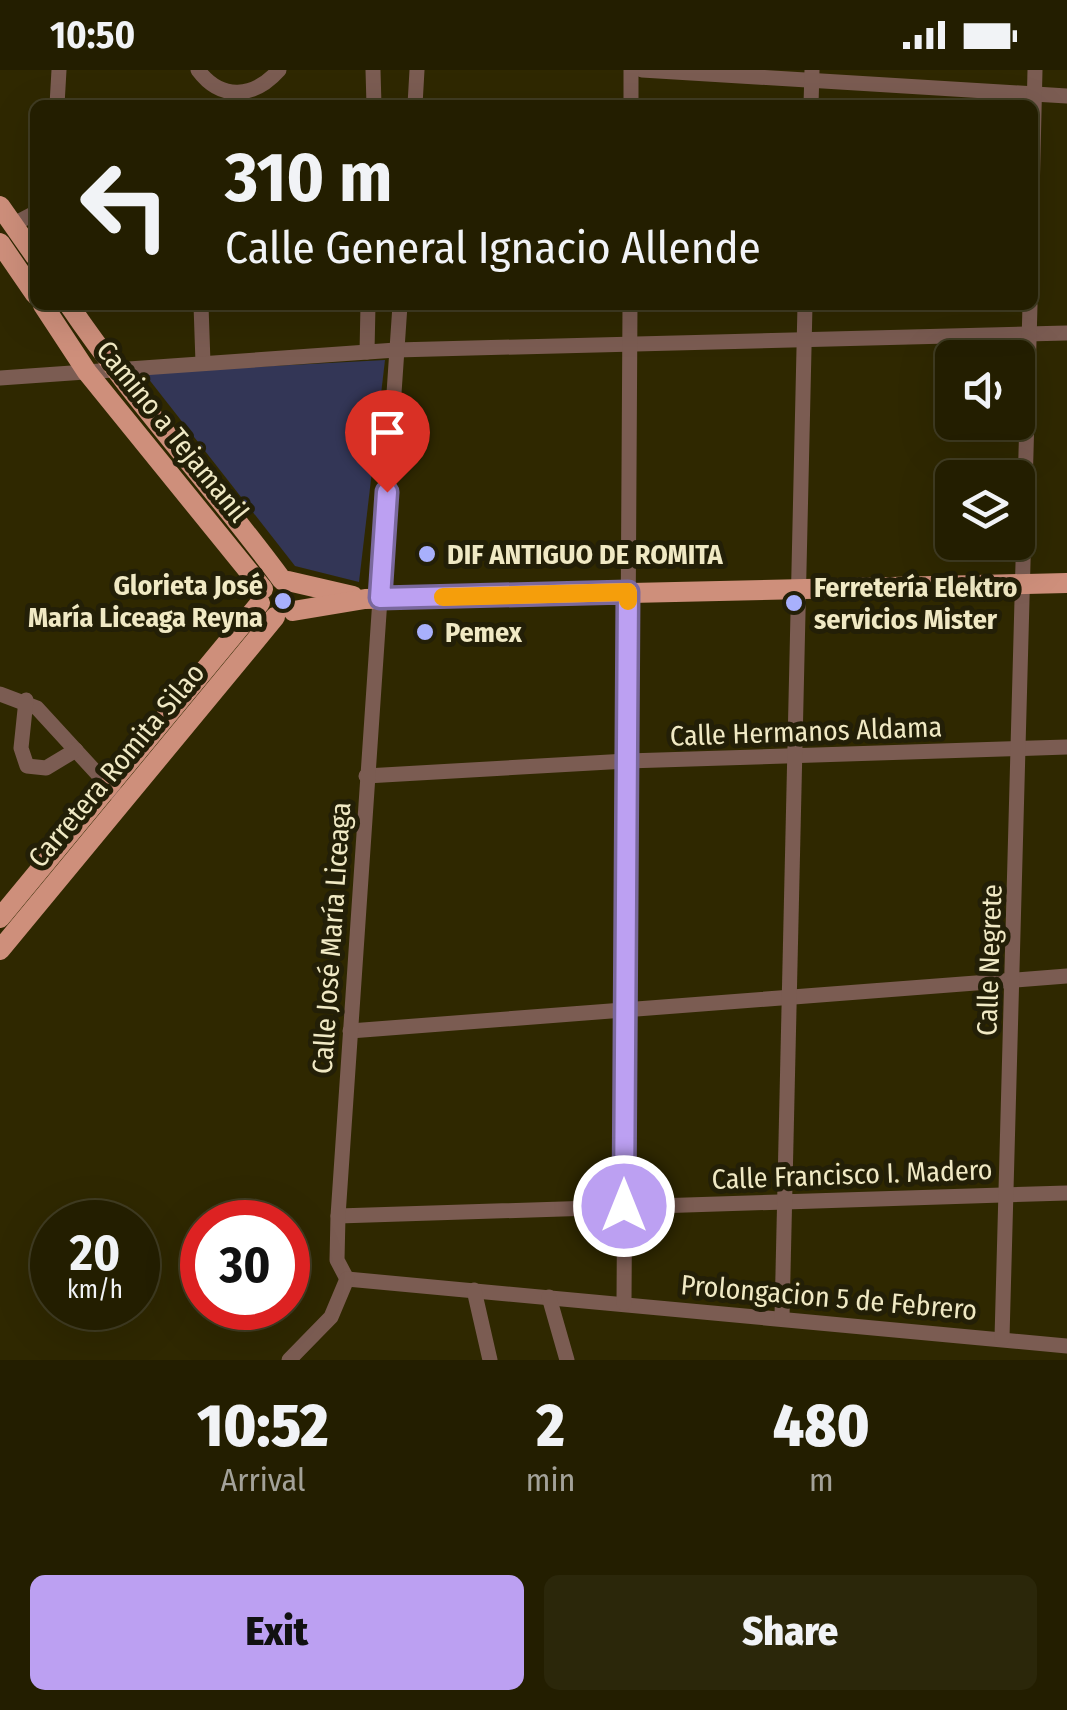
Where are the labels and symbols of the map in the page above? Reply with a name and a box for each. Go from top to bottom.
street label: Camino a Tejamanil [90,334,256,528]
pin [345,390,430,493]
place label: DIF ANTIGUO DE ROMITA [447,538,724,571]
marker: DIF ANTIGUO DE ROMITA [416,543,438,565]
place label: Glorieta José María Liceaga Reyna [28,569,263,634]
place label: Ferretería Elektro servicios Mister [814,571,1018,636]
marker: Glorieta José María Liceaga Reyna [272,590,294,612]
marker: Ferretería Elektro servicios Mister [783,592,805,614]
place label: Pemex [445,616,523,649]
marker: Pemex [414,621,436,643]
street label: Carretera Romita Silao [21,657,211,874]
street label: Calle Hermanos Aldama [669,710,943,753]
street label: Calle José María Liceaga [306,801,357,1075]
street label: Calle Negrete [970,884,1009,1036]
street label: Calle Francisco I. Madero [711,1153,993,1196]
position arrow [572,1154,676,1258]
speed limit sign: 30 [180,1200,310,1330]
street label: Prolongacion 5 de Febrero [679,1268,979,1327]

